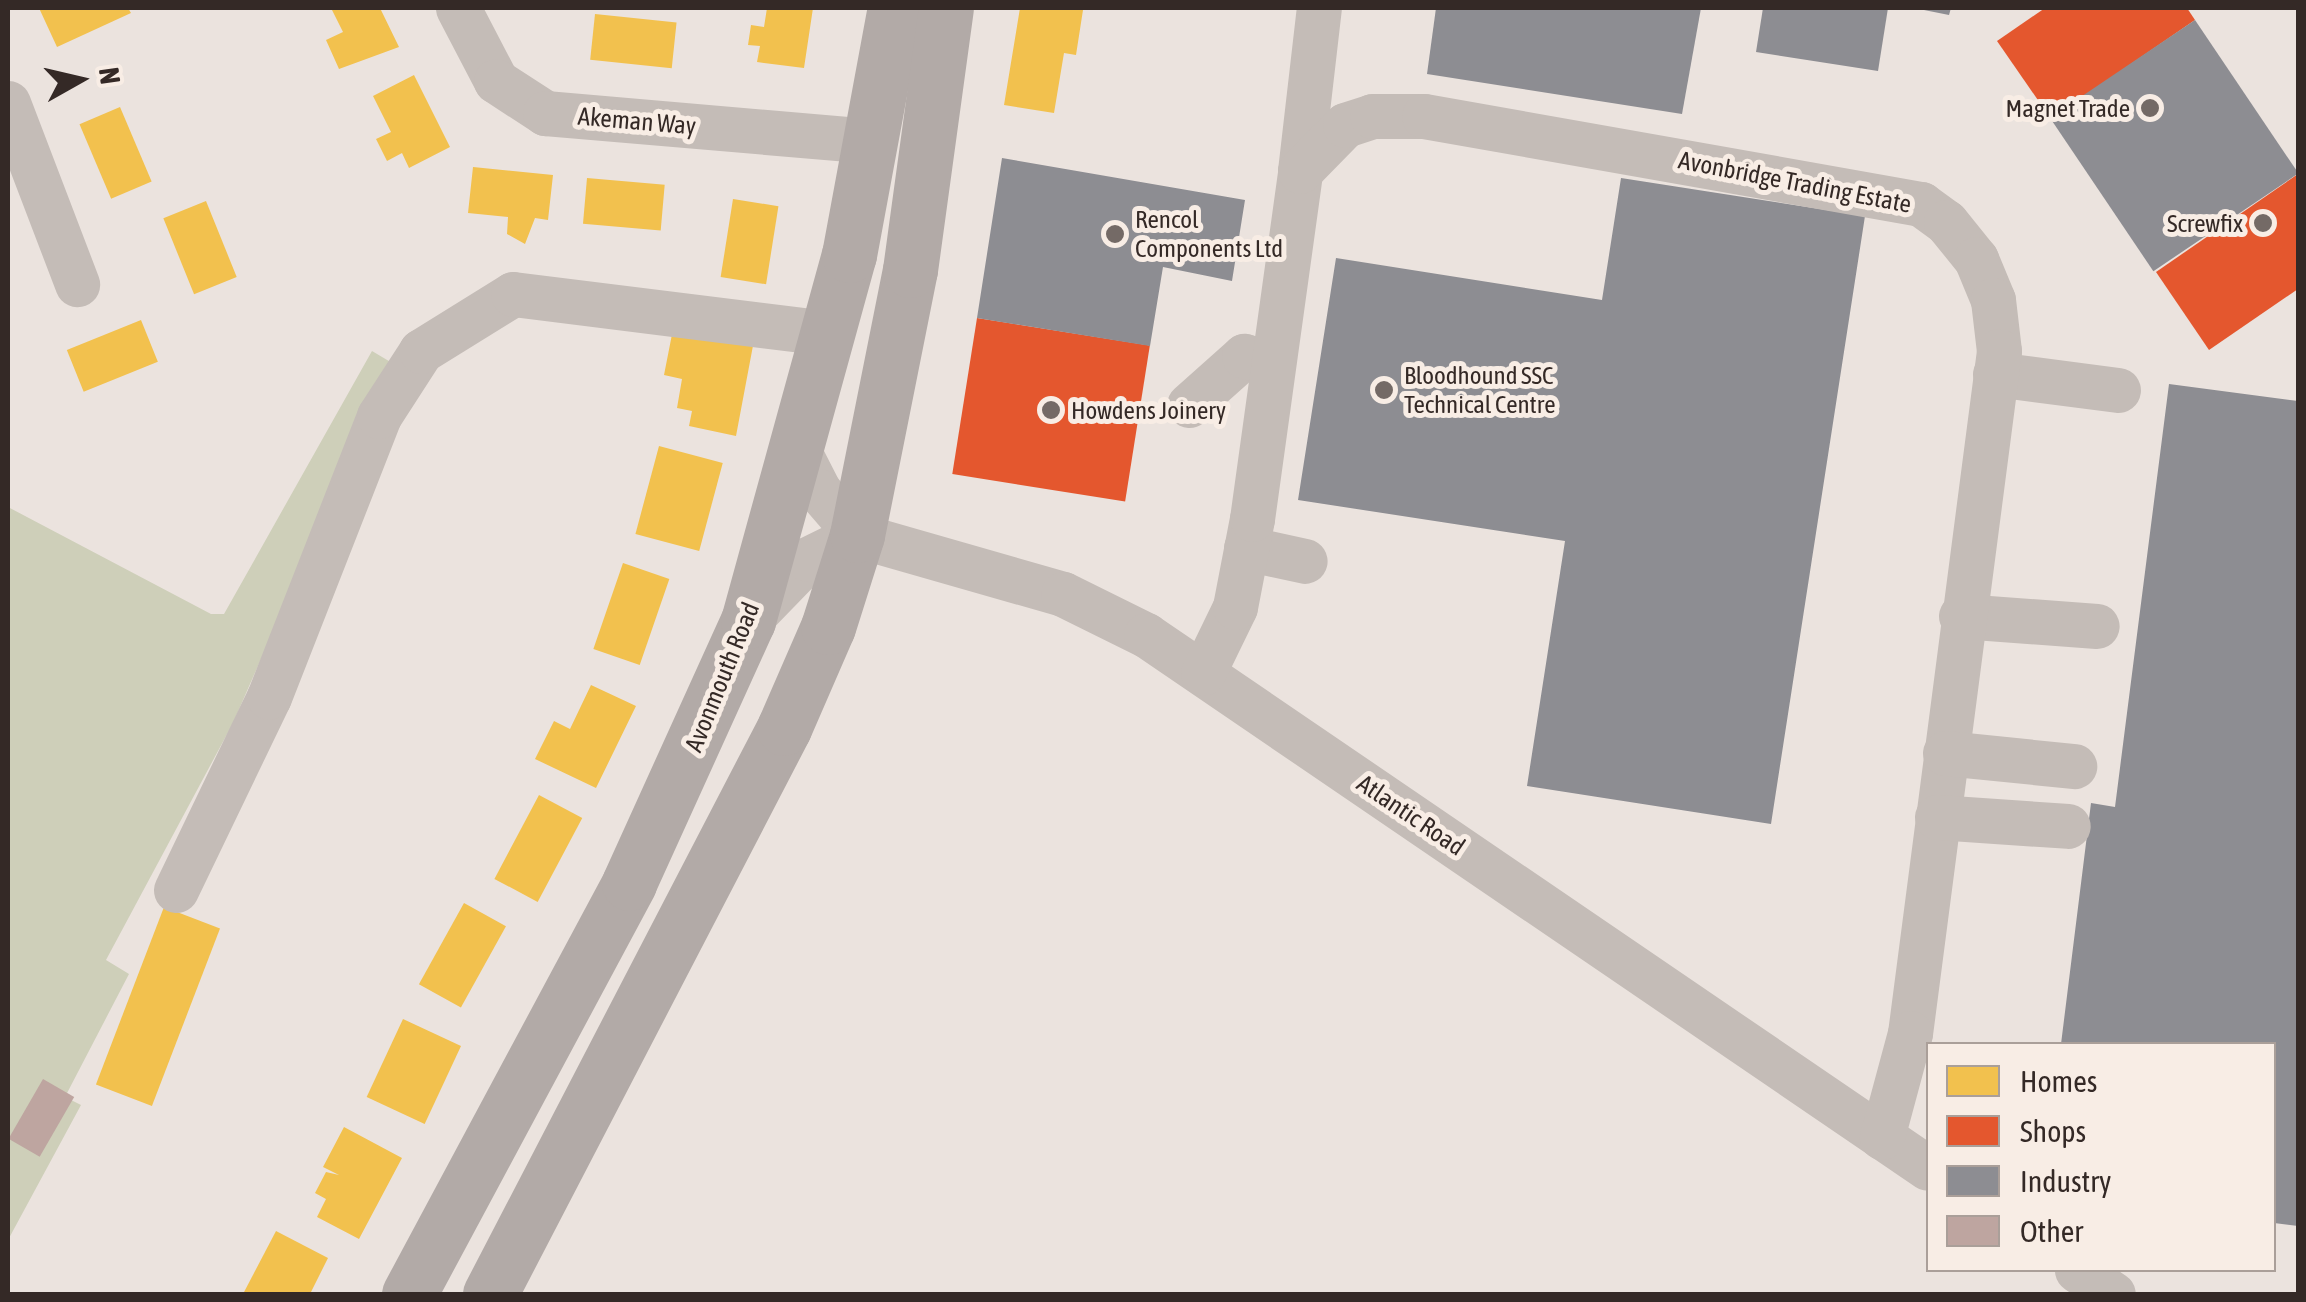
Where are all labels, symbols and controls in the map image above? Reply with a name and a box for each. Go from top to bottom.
north arrow [30,30,130,130]
text: N [93,65,127,86]
place label: Magnet Trade [2006,93,2130,123]
marker: Magnet Trade [2139,97,2161,119]
street label: Akeman Way [577,101,697,141]
street label: Avonbridge Trading Estate [1676,145,1914,219]
place label: Rencol Components Ltd [1135,205,1283,264]
place label: Screwfix [2167,208,2243,238]
marker: Screwfix [2252,212,2274,234]
marker: Rencol Components Ltd [1104,223,1126,245]
place label: Bloodhound SSC Technical Centre [1404,361,1556,420]
marker: Bloodhound SSC Technical Centre [1373,379,1395,401]
place label: Howdens Joinery [1071,395,1226,425]
marker: Howdens Joinery [1040,399,1062,421]
street label: Avonmouth Road [678,598,766,756]
street label: Atlantic Road [1352,768,1470,862]
legend [1926,1042,2276,1272]
text: Homes [2020,1064,2097,1098]
text: Shops [2020,1114,2086,1148]
text: Industry [2020,1164,2111,1198]
text: Other [2020,1214,2083,1248]

